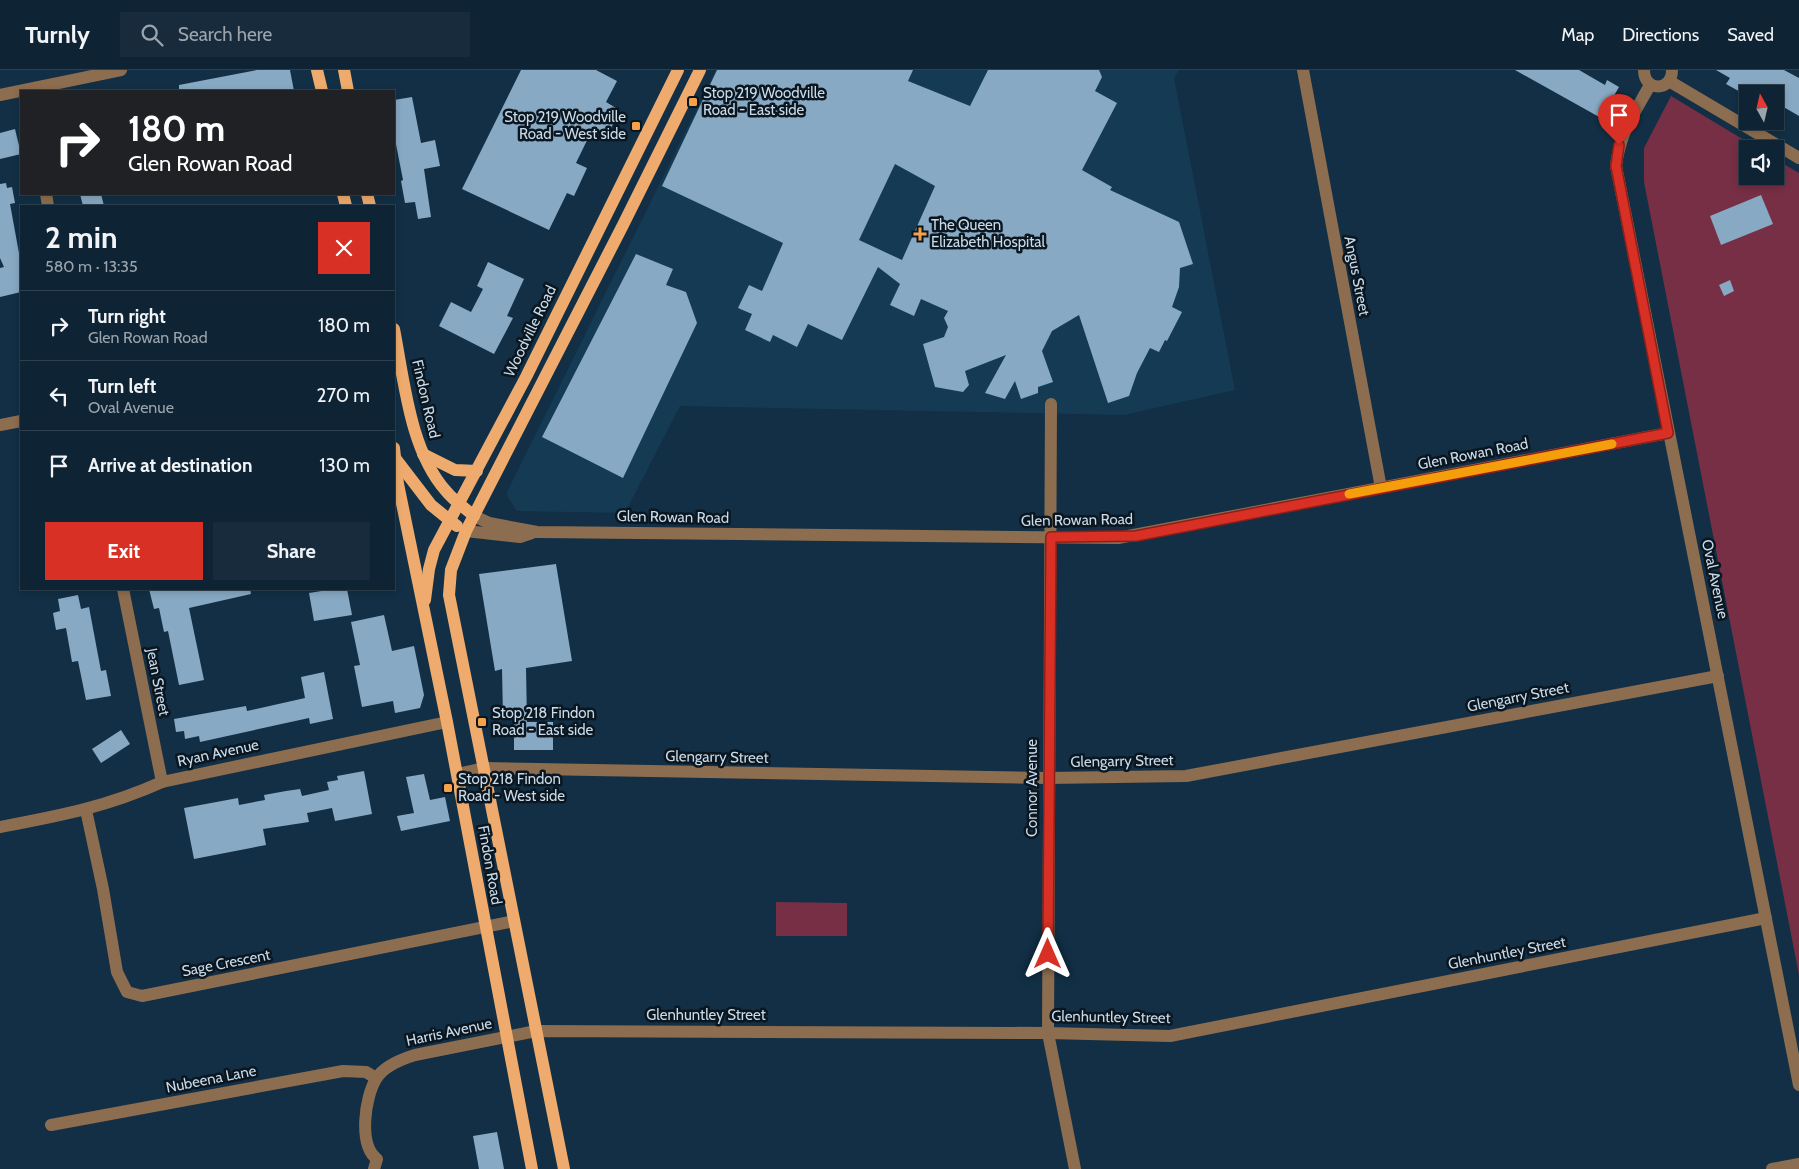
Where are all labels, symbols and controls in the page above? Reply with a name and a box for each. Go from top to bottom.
search box [120,12,470,57]
text: Turnly [25,20,90,49]
icon: search [138,21,166,49]
text: Search here [178,23,272,46]
text: Map [1561,24,1594,46]
text: Directions [1622,24,1699,46]
text: Saved [1727,24,1774,46]
place label: Stop 219 Woodville Road - East side [703,84,825,119]
north arrow [1739,85,1784,130]
map controls [1739,85,1784,185]
pin [1598,94,1640,145]
marker: Stop 219 Woodville Road - East side [687,96,699,108]
icon: arrive [1605,101,1633,129]
text: 180 m [128,107,225,150]
place label: Stop 219 Woodville Road - West side [504,108,626,143]
icon: right [45,110,110,175]
marker: Stop 219 Woodville Road - West side [630,120,642,132]
button: sound [1739,140,1784,185]
text: Glen Rowan Road [128,150,292,177]
place label: The Queen Elizabeth Hospital [931,216,1045,251]
text: 2 min [45,219,117,256]
button: close [318,222,370,274]
marker: The Queen Elizabeth Hospital [913,227,927,241]
street label: Angus Street [1340,234,1374,318]
text: 580 m · 13:35 [45,257,138,276]
street label: Woodville Road [500,282,560,380]
text: Turn right [88,305,166,328]
icon: right [45,312,73,340]
text: 180 m [318,314,370,337]
text: Glen Rowan Road [88,328,208,347]
street label: Findon Road [408,358,444,440]
text: Turn left [88,375,156,398]
icon: left [45,382,73,410]
text: 270 m [316,384,370,407]
text: Oval Avenue [88,398,174,417]
street label: Glen Rowan Road [1416,434,1530,474]
icon: arrive [45,452,73,480]
text: Arrive at destination [88,454,252,477]
text: 130 m [319,454,370,477]
street label: Glen Rowan Road [617,507,729,527]
street label: Glen Rowan Road [1021,510,1133,530]
button: Exit [45,522,203,580]
button: Share [213,522,370,580]
street label: Oval Avenue [1698,538,1732,621]
street label: Jean Street [142,646,173,717]
street label: Glengarry Street [1466,678,1570,716]
place label: Stop 218 Findon Road - East side [492,704,595,739]
marker: Stop 218 Findon Road - East side [476,716,488,728]
street label: Ryan Avenue [176,736,261,770]
street label: Connor Avenue [1023,739,1041,837]
street label: Glengarry Street [665,747,769,767]
street label: Glengarry Street [1070,751,1174,771]
place label: Stop 218 Findon Road - West side [458,770,565,805]
marker: Stop 218 Findon Road - West side [442,782,454,794]
street label: Findon Road [474,824,506,906]
position arrow [1021,927,1073,979]
street label: Glenhuntley Street [1447,933,1567,973]
street label: Sage Crescent [180,946,272,980]
street label: Glenhuntley Street [646,1006,766,1024]
street label: Glenhuntley Street [1051,1007,1171,1027]
street label: Harris Avenue [404,1014,494,1050]
street label: Nubeena Lane [164,1061,258,1097]

